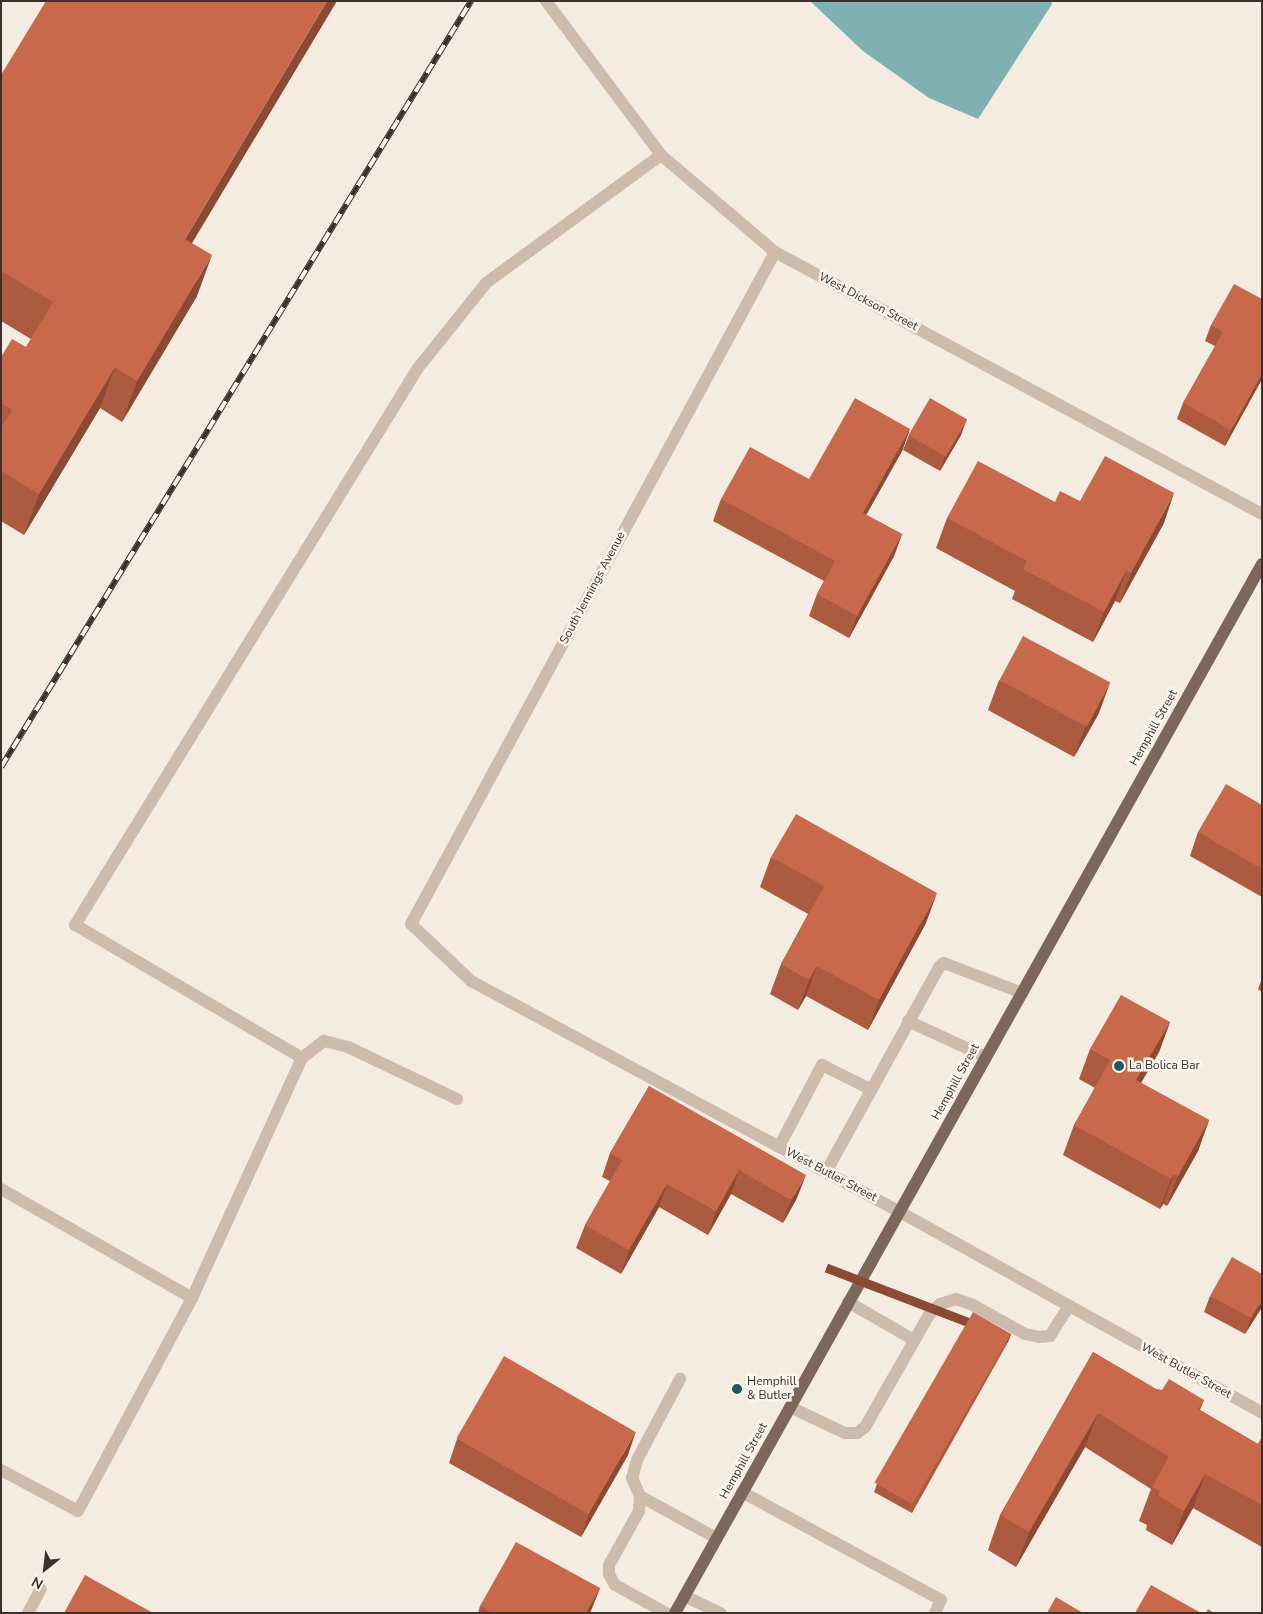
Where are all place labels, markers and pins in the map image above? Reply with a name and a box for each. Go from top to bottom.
place label: La Bolica Bar [1129,1059,1200,1073]
marker: La Bolica Bar [1113,1060,1125,1072]
place label: Hemphill & Butler [747,1375,796,1403]
marker: Hemphill & Butler [731,1383,743,1395]

